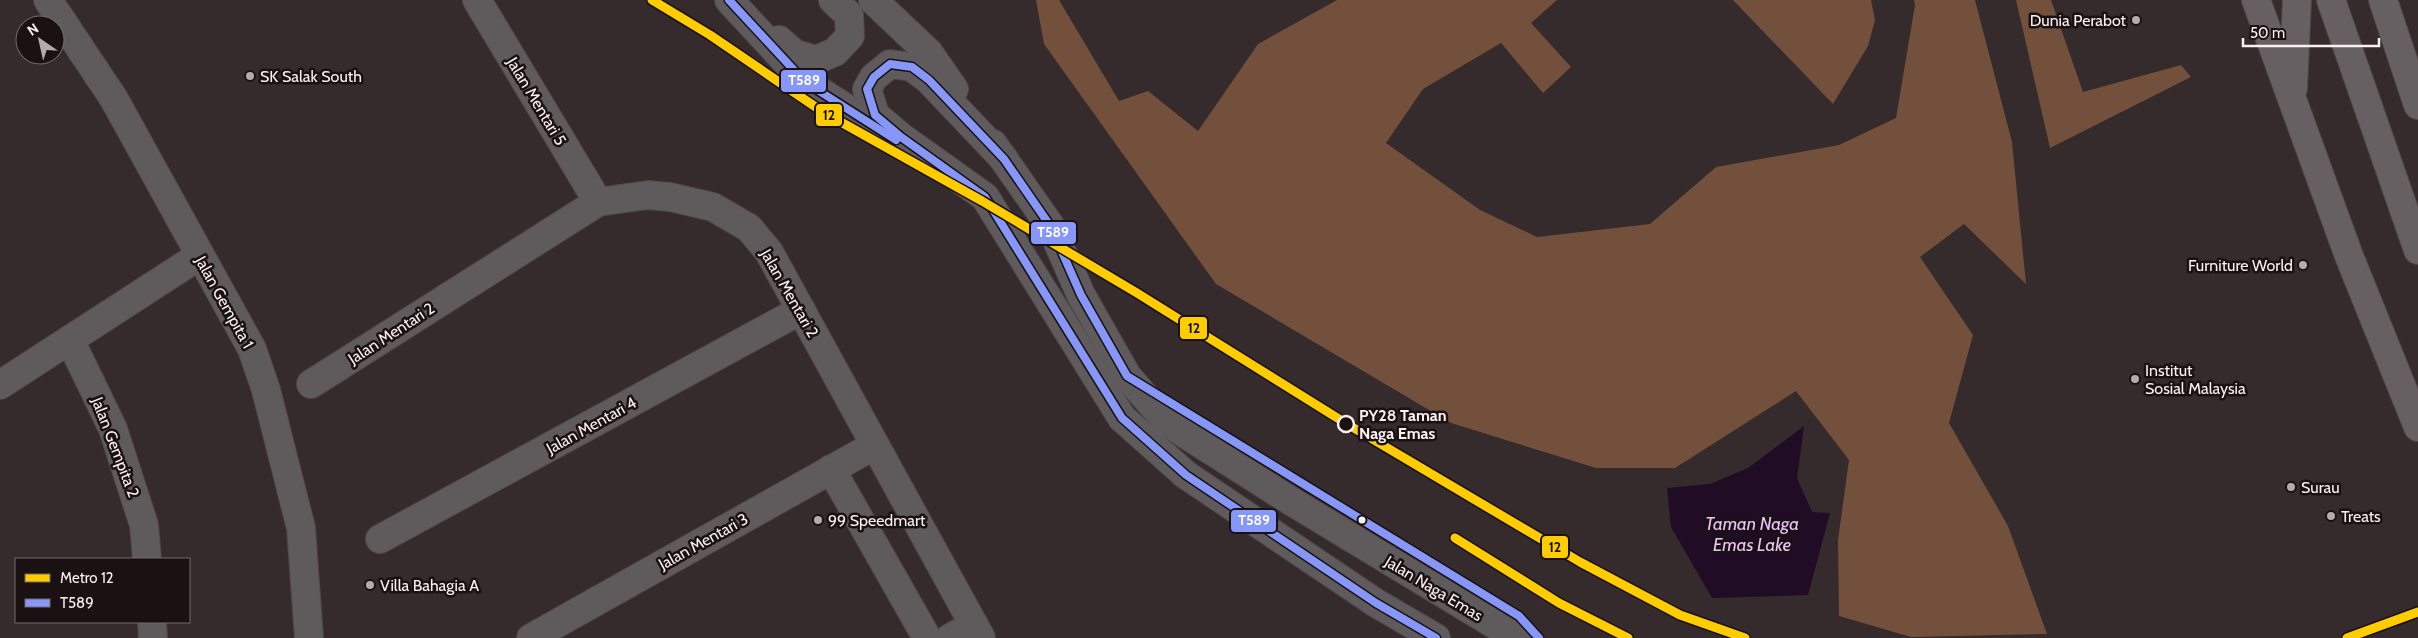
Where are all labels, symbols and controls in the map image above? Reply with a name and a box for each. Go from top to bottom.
place label: Dunia Perabot [2030,11,2127,30]
marker: Dunia Perabot [2130,14,2142,26]
north arrow [15,15,65,65]
scale bar [2243,15,2379,47]
text: N [24,19,42,39]
text: 50 m [2250,24,2285,42]
street label: Jalan Mentari 5 [502,53,570,149]
place label: SK Salak South [260,67,362,86]
line badge: T589 [780,69,827,93]
marker: SK Salak South [244,70,256,82]
text: T589 [788,71,820,89]
line badge: 12 [815,103,843,127]
text: 12 [823,106,835,124]
line badge: T589 [1030,221,1077,245]
text: T589 [1037,223,1069,241]
street label: Jalan Mentari 2 [756,245,823,341]
street label: Jalan Gempita 1 [191,252,258,352]
place label: Furniture World [2188,256,2293,275]
marker: Furniture World [2297,259,2309,271]
street label: Jalan Mentari 2 [344,299,438,369]
line badge: 12 [1179,316,1208,340]
text: 12 [1188,319,1200,337]
place label: Institut Sosial Malaysia [2145,361,2246,398]
marker: Institut Sosial Malaysia [2129,373,2141,385]
street label: Jalan Gempita 2 [87,393,143,500]
street label: Jalan Mentari 4 [542,393,639,458]
place label: PY28 Taman Naga Emas [1359,406,1447,443]
marker: PY28 Taman Naga Emas [1337,415,1355,433]
place label: Surau [2301,478,2340,497]
marker: Surau [2285,481,2297,493]
place label: Treats [2341,507,2381,526]
street label: Jalan Mentari 3 [654,509,751,574]
line badge: T589 [1230,509,1277,533]
marker: Treats [2325,510,2337,522]
place label: 99 Speedmart [828,511,926,530]
text: T589 [1238,511,1270,529]
water label: Taman Naga Emas Lake [1705,513,1799,556]
marker: 99 Speedmart [812,514,824,526]
unlabelled marker [1357,515,1367,525]
line badge: 12 [1541,535,1569,559]
text: 12 [1549,538,1561,556]
street label: Jalan Naga Emas [1381,551,1486,625]
legend [15,558,190,623]
text: Metro 12 [60,569,114,587]
place label: Villa Bahagia A [380,576,479,595]
marker: Villa Bahagia A [364,579,376,591]
text: T589 [60,594,94,612]

